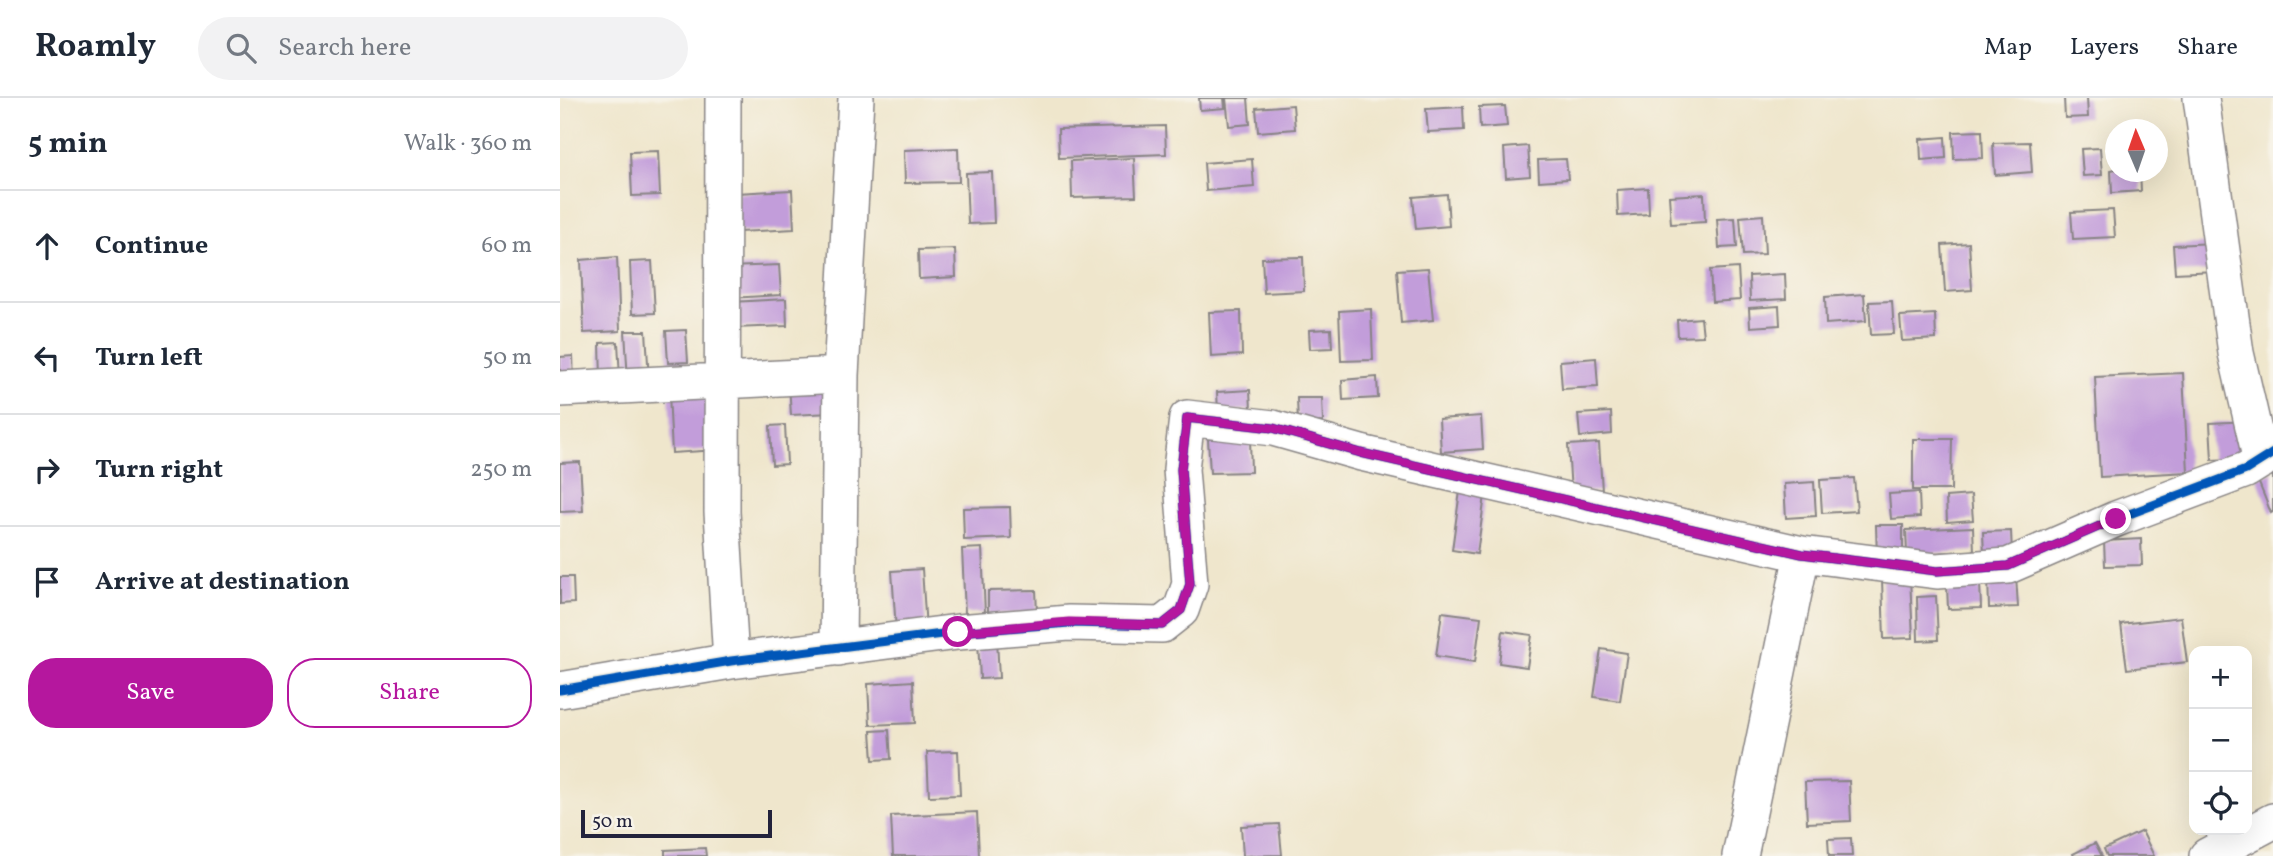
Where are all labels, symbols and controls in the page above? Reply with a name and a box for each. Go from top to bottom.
search box [198,17,688,80]
text: Roamly [35,25,156,71]
icon: search [222,29,260,67]
text: Search here [278,30,411,66]
text: Map [1984,31,2032,65]
text: Layers [2070,31,2139,65]
text: Share [2177,31,2238,65]
north arrow [2105,119,2168,182]
text: 5 min [28,123,108,165]
text: Walk · 360 m [404,128,532,160]
icon: ahead [28,227,66,265]
text: Continue [95,228,208,264]
text: 60 m [482,230,532,262]
icon: left [28,339,66,377]
text: Turn left [95,340,203,376]
text: 50 m [483,342,532,374]
icon: right [28,451,66,489]
text: Turn right [95,452,223,488]
text: 250 m [470,454,532,486]
route end [2100,503,2131,534]
icon: arrive [28,563,66,601]
text: Arrive at destination [95,564,350,600]
route start [942,616,973,647]
map controls [2189,646,2252,835]
button: + [2189,646,2252,709]
button: Save [28,658,273,728]
button: Share [287,658,532,728]
button: − [2189,709,2252,772]
button: locate [2189,772,2252,835]
scale bar [581,807,772,839]
text: 50 m [592,809,633,835]

